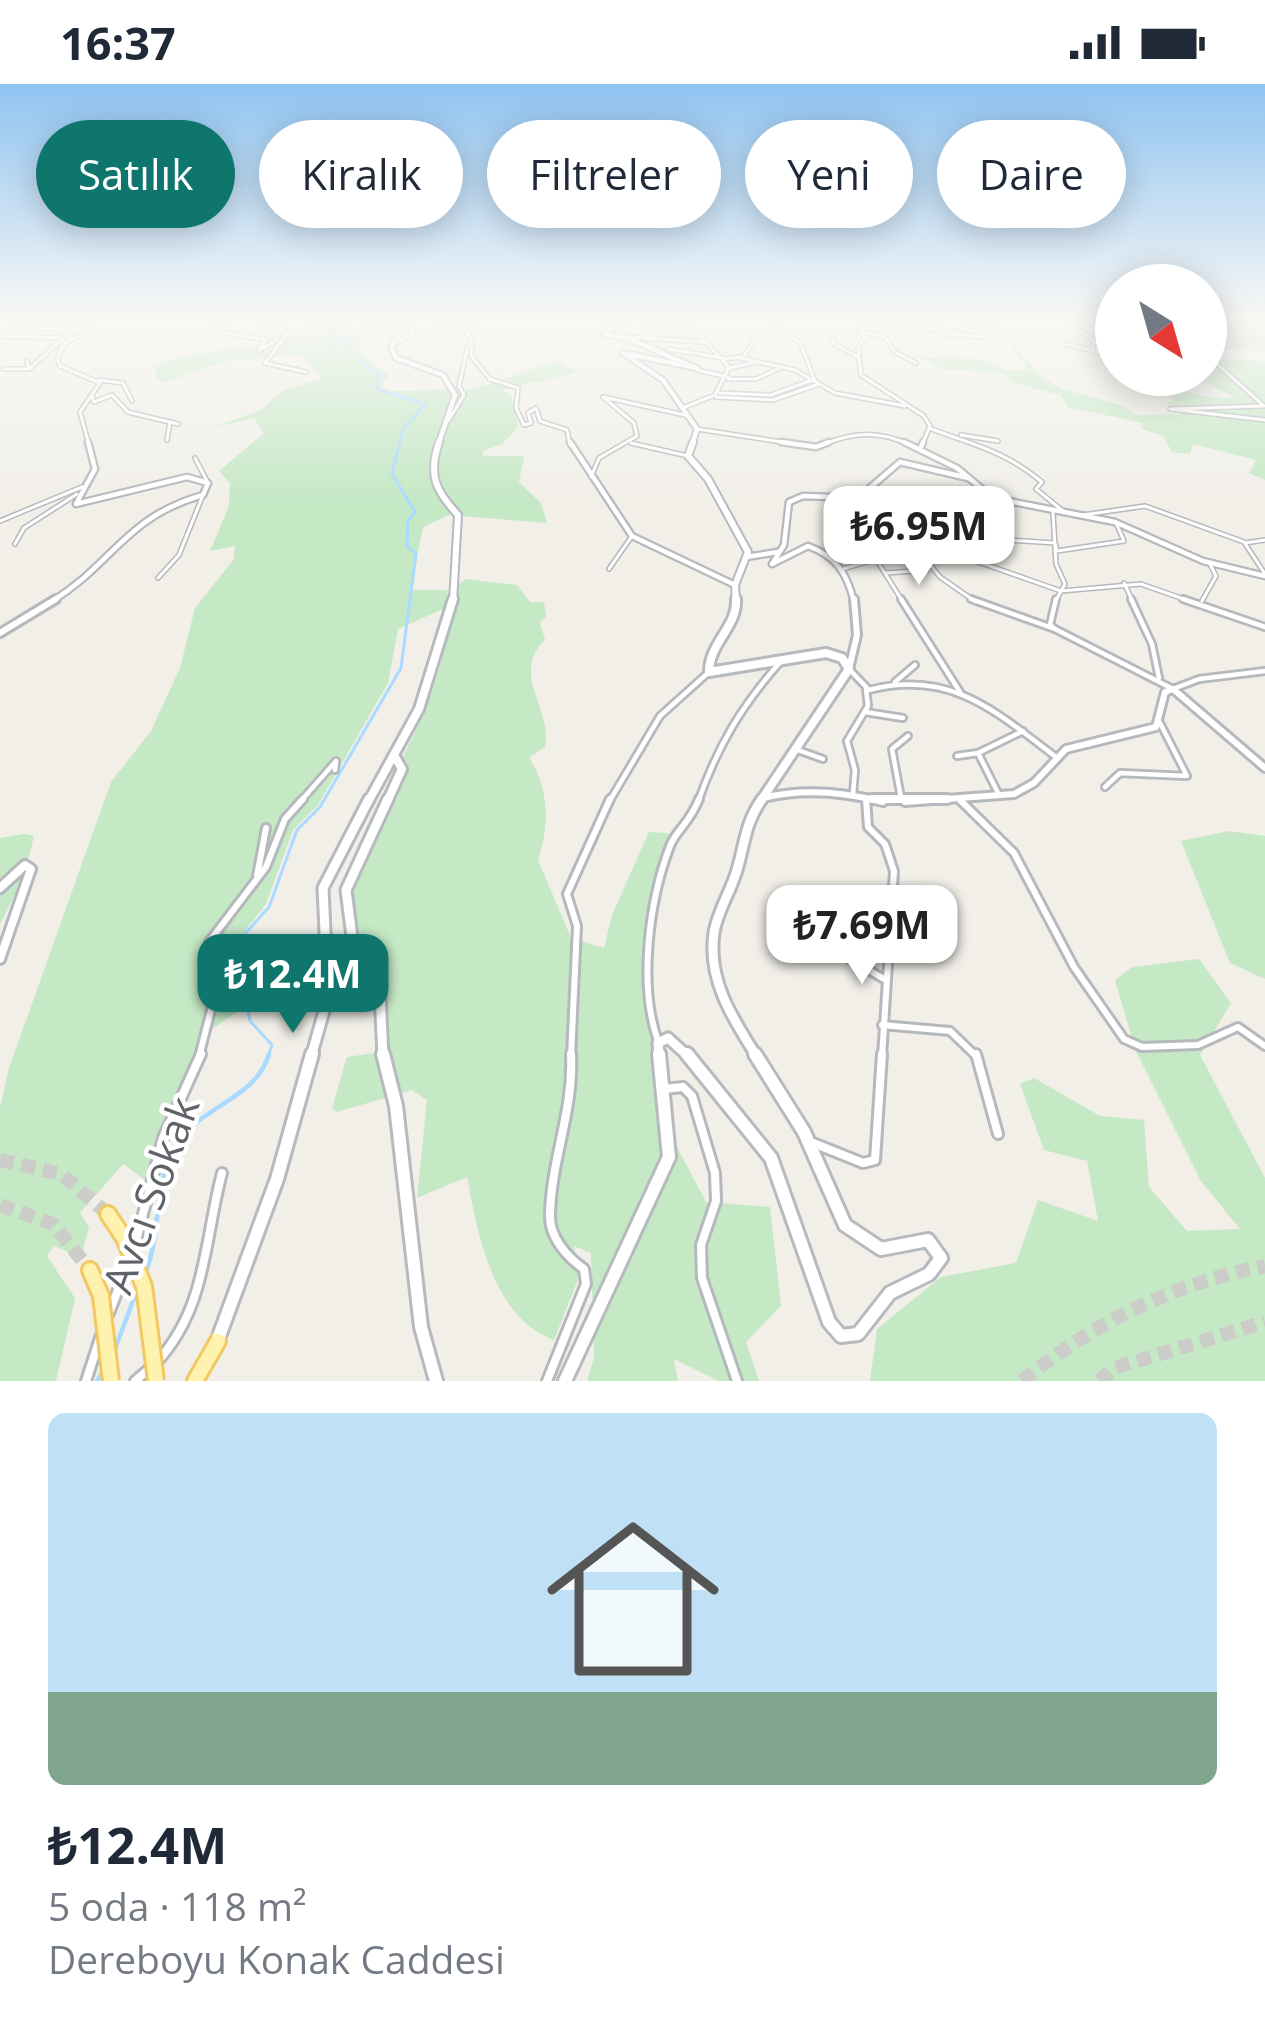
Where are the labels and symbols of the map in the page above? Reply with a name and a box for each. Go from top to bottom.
north arrow [1095,264,1227,396]
pin: ₺6.95M [821,486,1017,588]
pin: ₺7.69M [764,885,960,987]
pin: ₺12.4M [195,934,391,1036]
street label: Avcı Sokak [88,1088,211,1301]

